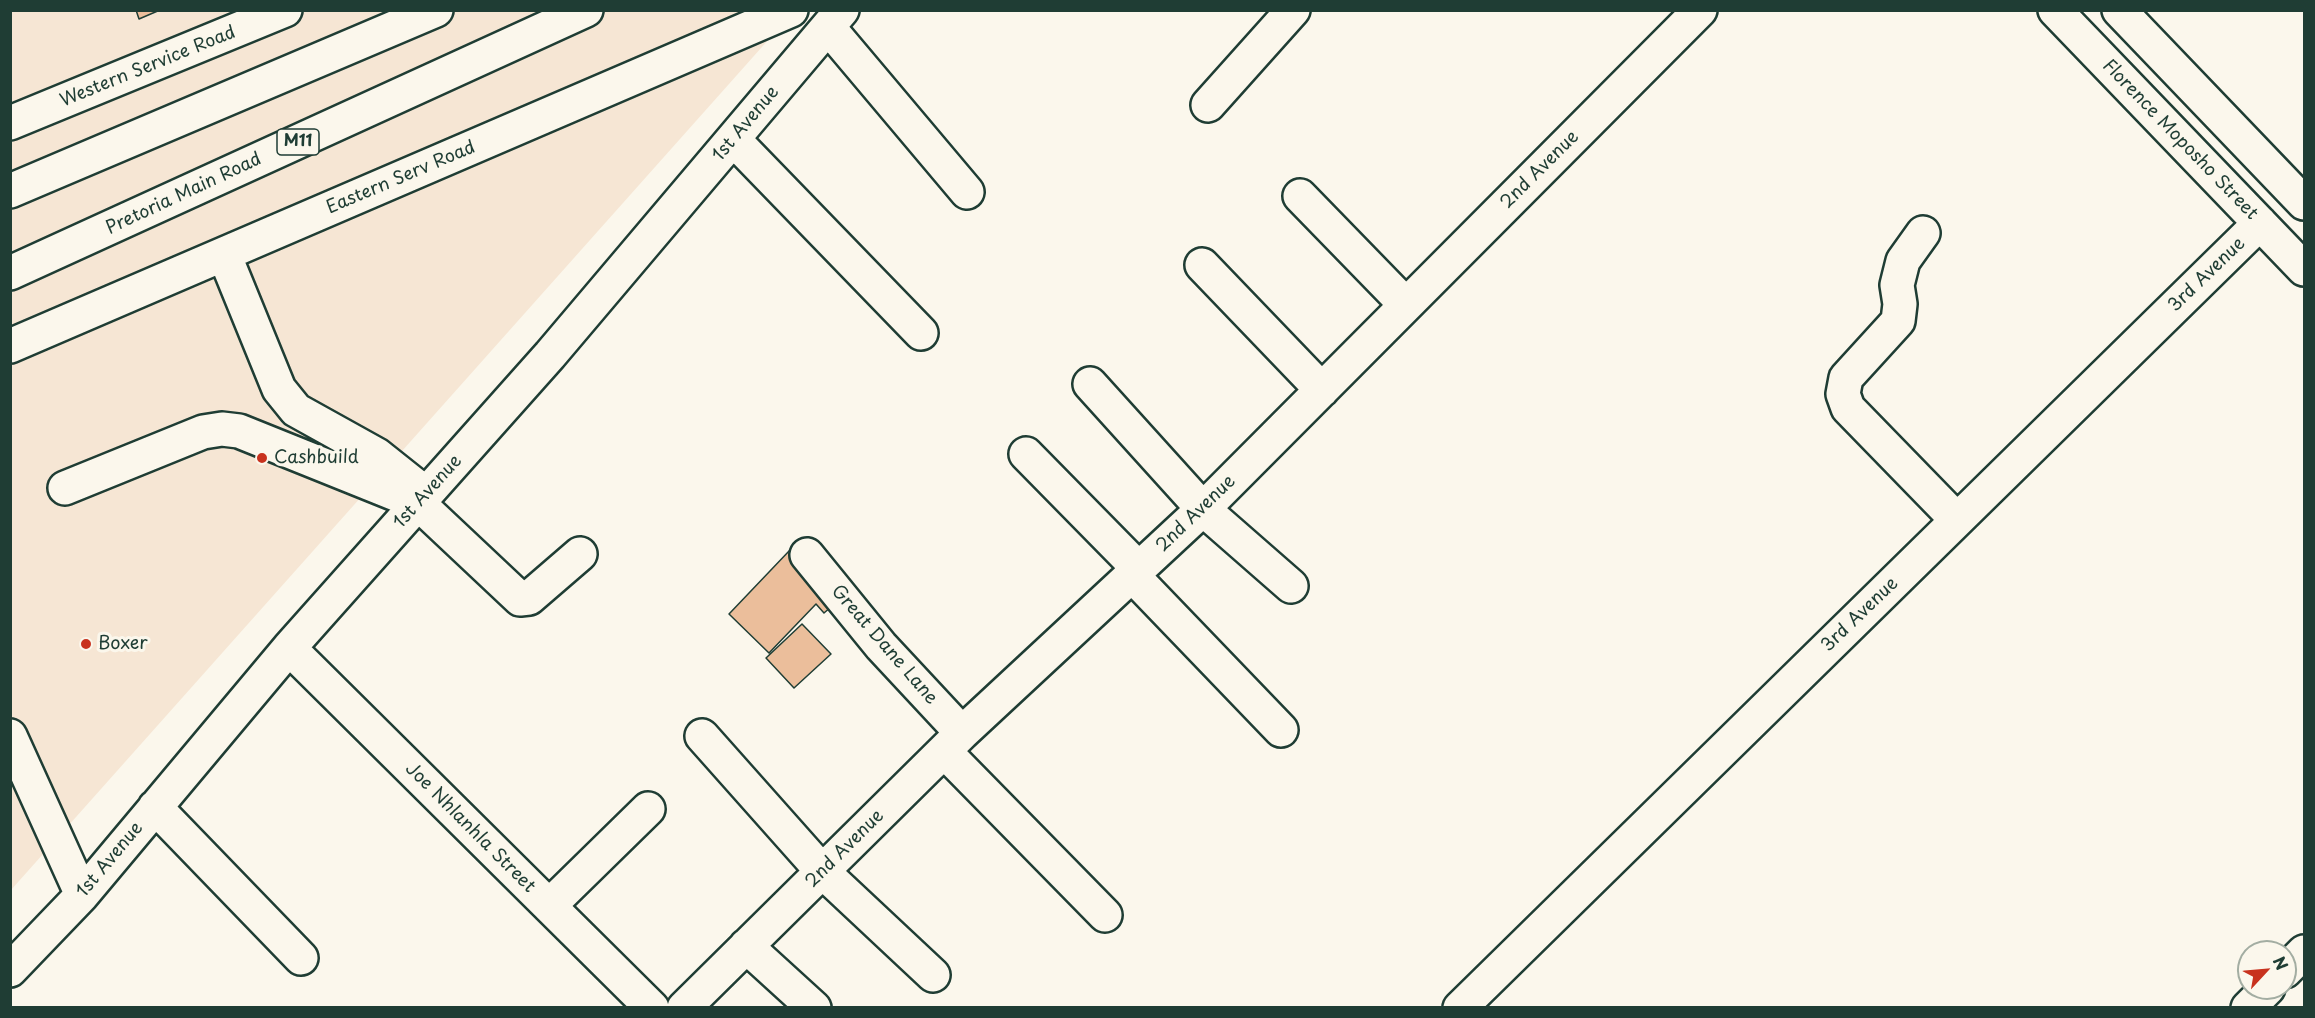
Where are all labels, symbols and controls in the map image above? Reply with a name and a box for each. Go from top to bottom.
street label: Western Service Road [57,22,239,112]
street label: Florence Moposho Street [2098,55,2262,225]
street label: 1st Avenue [708,82,784,166]
street label: 2nd Avenue [1496,126,1584,214]
road number: M11 [277,129,319,155]
street label: Eastern Serv Road [323,137,479,219]
street label: Pretoria Main Road [103,149,265,239]
street label: 3rd Avenue [2164,233,2250,317]
place label: Cashbuild [274,447,359,469]
marker: Cashbuild [255,451,269,465]
street label: 1st Avenue [389,451,467,533]
street label: 2nd Avenue [1152,471,1240,557]
street label: 3rd Avenue [1817,573,1903,657]
street label: Great Dane Lane [826,581,942,709]
place label: Boxer [98,633,148,655]
marker: Boxer [79,637,93,651]
street label: Joe Nhlanhla Street [400,758,540,898]
street label: 2nd Avenue [801,805,889,893]
street label: 1st Avenue [72,818,148,902]
north arrow [2237,940,2297,1000]
text: N [2268,952,2295,974]

